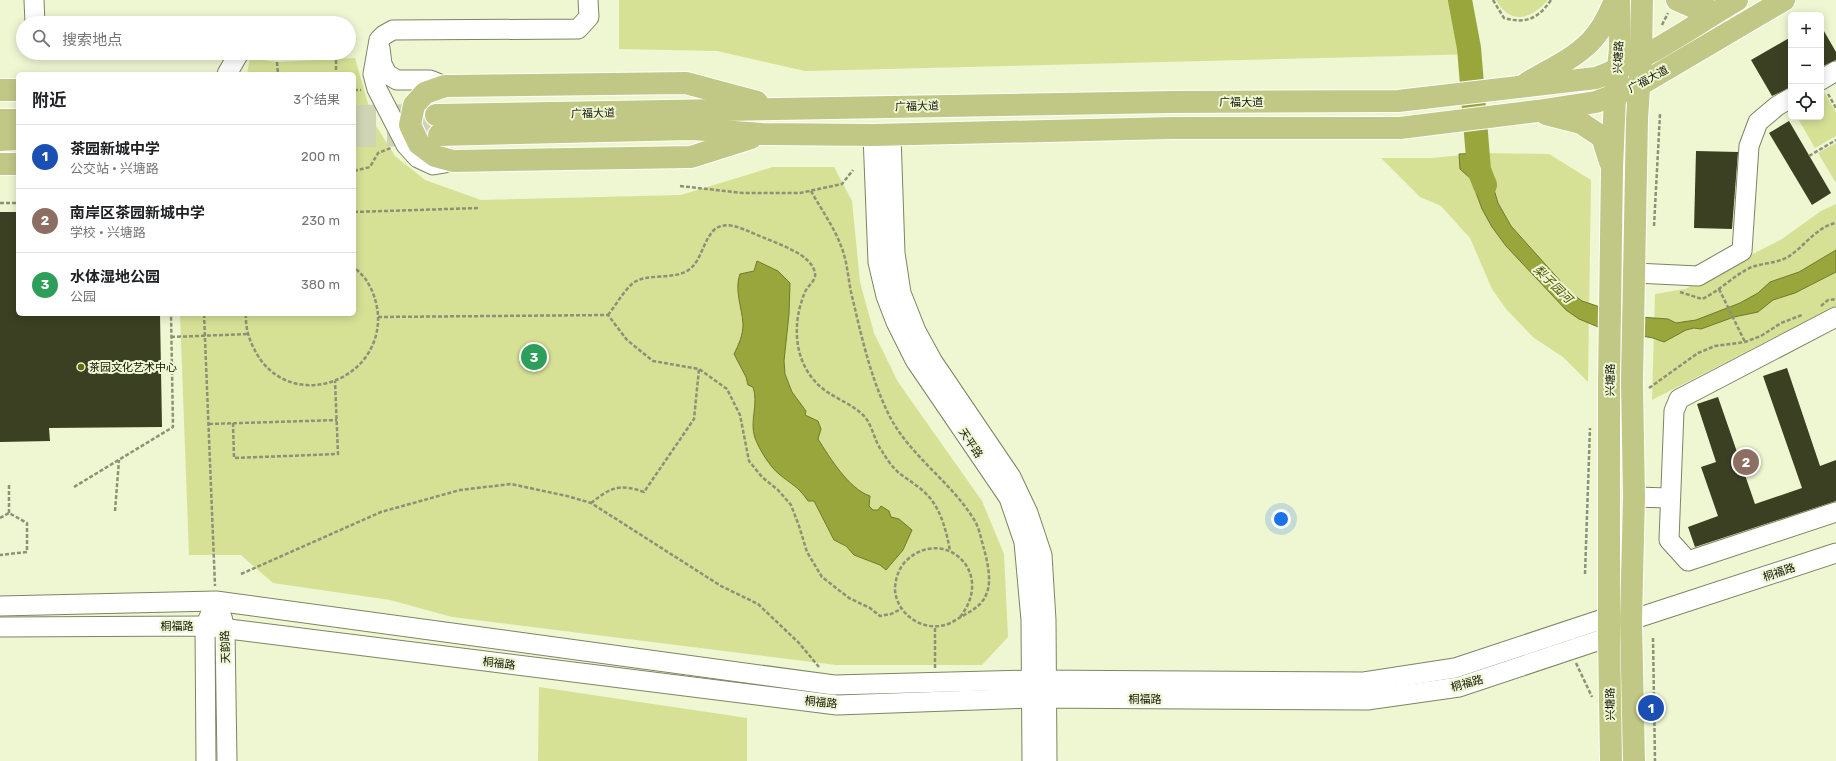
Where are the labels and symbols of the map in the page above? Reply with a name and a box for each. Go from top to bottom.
street label: 兴塘路 [1611,40,1626,74]
street label: 广福大道 [1626,63,1671,96]
street label: 广福大道 [1219,96,1263,109]
street label: 广福大道 [895,100,939,113]
street label: 广福大道 [571,107,615,120]
water label: 梨子园河 [1531,262,1577,307]
pin: 3 [521,342,547,372]
place label: 茶园文化艺术中心 [89,361,177,374]
marker: 茶园文化艺术中心 [76,362,86,372]
street label: 兴塘路 [1604,363,1617,397]
street label: 天平路 [956,426,985,461]
pin: 2 [1733,447,1759,477]
your location [1271,509,1291,529]
street label: 桐福路 [1761,561,1797,584]
street label: 桐福路 [161,620,194,633]
street label: 天韵路 [218,630,233,664]
street label: 桐福路 [482,655,516,672]
street label: 桐福路 [1450,673,1485,694]
street label: 兴塘路 [1604,687,1617,721]
street label: 桐福路 [1129,693,1162,706]
pin: 1 [1638,693,1664,723]
street label: 桐福路 [804,694,838,711]

